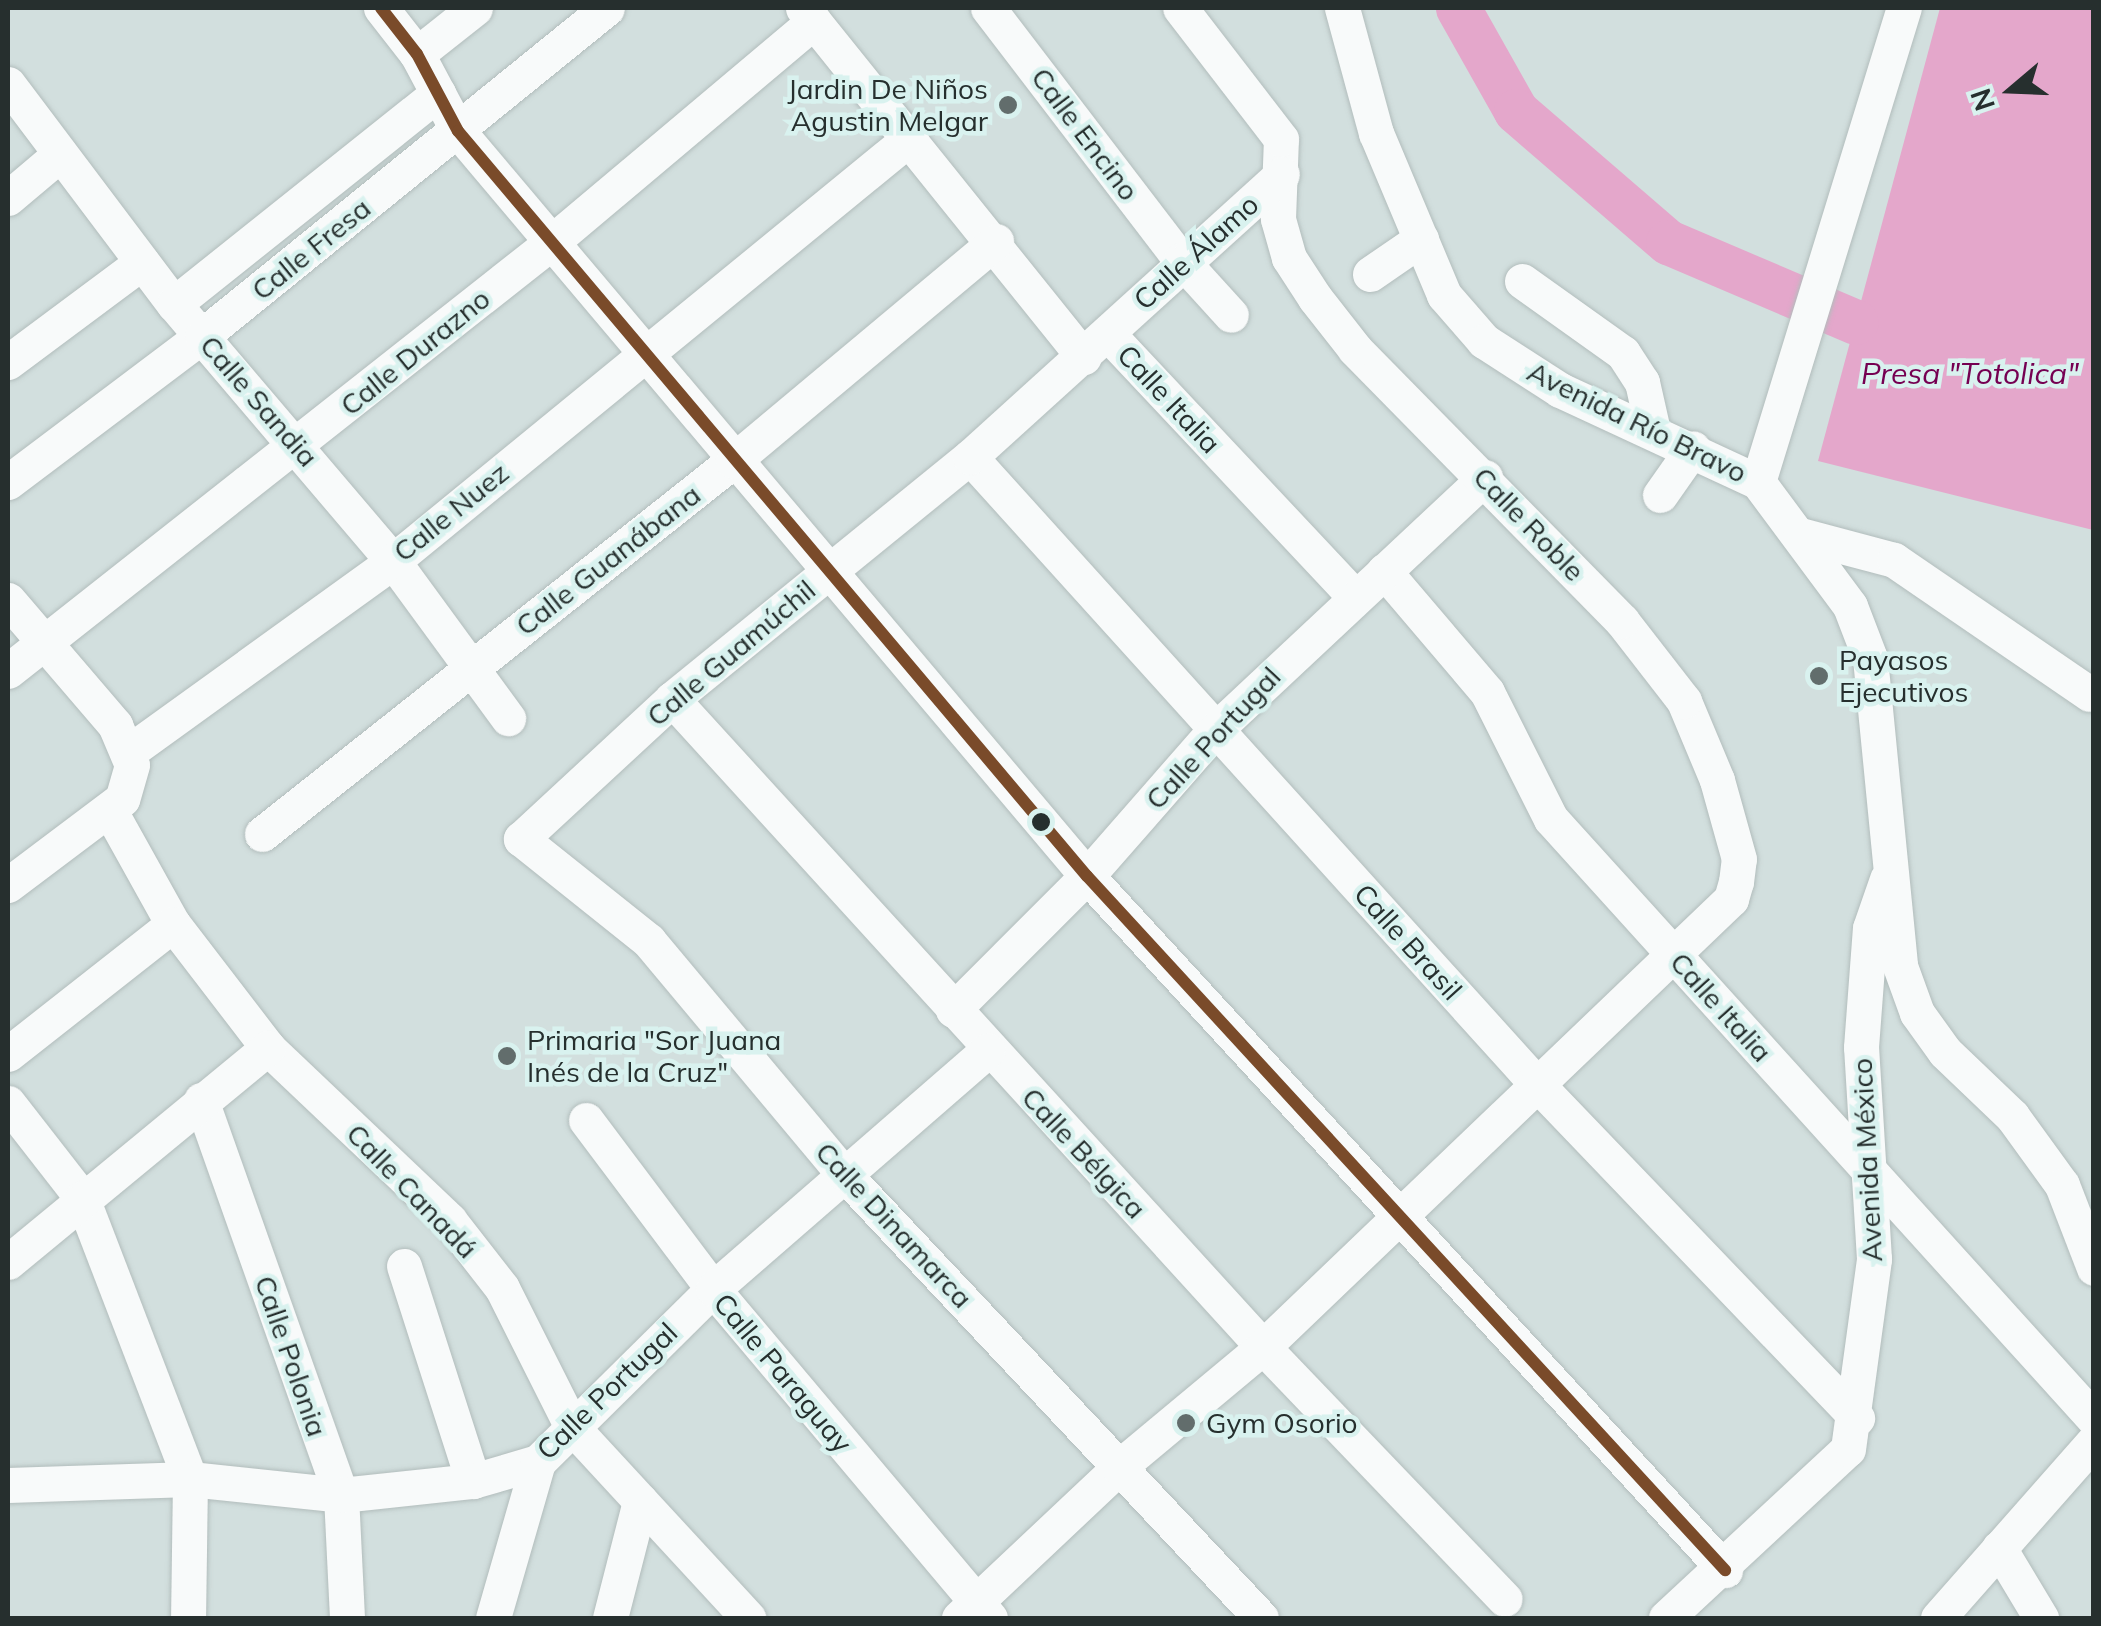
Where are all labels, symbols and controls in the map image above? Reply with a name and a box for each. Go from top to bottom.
north arrow [1961,40,2061,140]
street label: Calle Encino [1024,61,1146,207]
place label: Jardin De Niños Agustin Melgar [788,72,988,138]
text: N [1962,84,2002,116]
marker: Jardin De Niños Agustin Melgar [997,94,1019,116]
street label: Calle Álamo [1127,187,1265,317]
street label: Calle Fresa [245,191,377,307]
street label: Calle Durazno [334,282,496,422]
street label: Calle Sandia [193,329,325,473]
street label: Calle Italia [1111,338,1227,460]
street label: Avenida Río Bravo [1522,354,1752,490]
water label: Presa "Totolica" [1861,355,2079,391]
street label: Calle Nuez [387,455,515,569]
street label: Calle Roble [1467,460,1591,588]
street label: Calle Guanábana [509,478,707,642]
street label: Calle Guamúchil [640,573,822,733]
place label: Payasos Ejecutivos [1839,643,1968,709]
street label: Calle Portugal [1139,660,1287,816]
marker: Payasos Ejecutivos [1808,665,1830,687]
unlabelled marker [1031,812,1051,832]
street label: Calle Brasil [1347,877,1469,1007]
street label: Calle Italia [1663,945,1779,1069]
place label: Primaria "Sor Juana Inés de la Cruz" [527,1023,781,1089]
marker: Primaria "Sor Juana Inés de la Cruz" [496,1045,518,1067]
street label: Avenida México [1845,1057,1889,1263]
street label: Calle Bélgica [1015,1081,1153,1225]
street label: Calle Canadá [340,1117,484,1265]
street label: Calle Dinamarca [809,1135,979,1315]
street label: Calle Polonia [248,1271,334,1441]
street label: Calle Paraguay [707,1287,859,1459]
street label: Calle Portugal [530,1316,684,1466]
place label: Gym Osorio [1206,1406,1358,1440]
marker: Gym Osorio [1175,1412,1197,1434]

